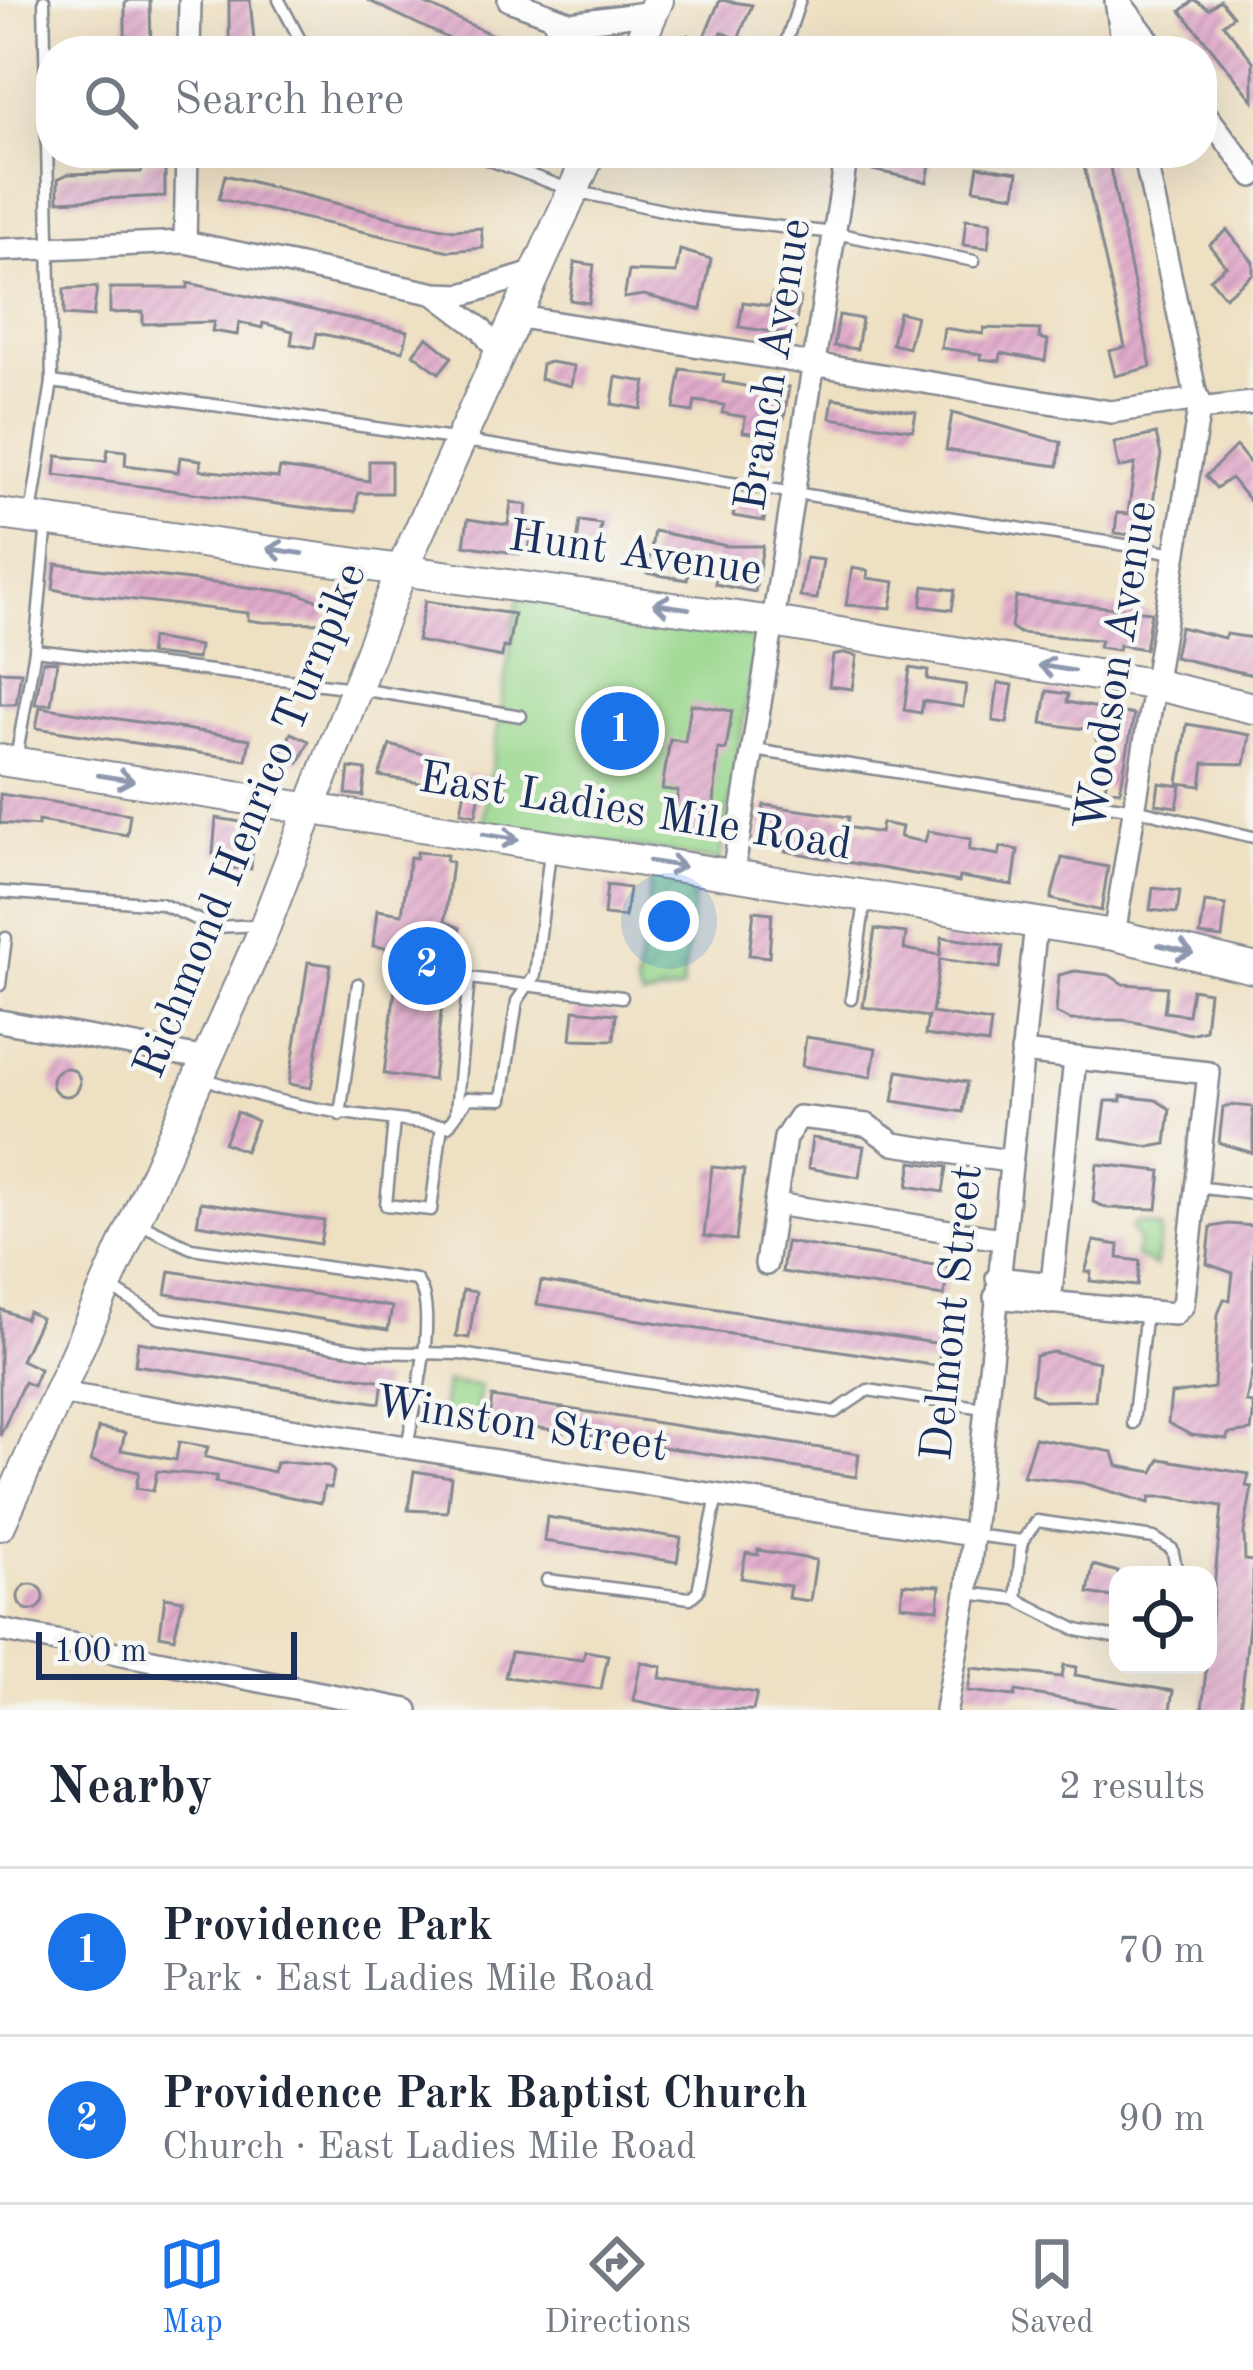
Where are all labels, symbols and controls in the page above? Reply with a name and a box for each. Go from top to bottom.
search box [36,36,1217,168]
icon: search [78,69,144,135]
text: Search here [174,79,404,124]
street label: Branch Avenue [730,215,820,515]
street label: Woodson Avenue [1070,498,1166,834]
street label: Hunt Avenue [506,515,764,595]
one-way arrow [266,539,305,562]
street label: Richmond Henrico Turnpike [128,557,376,1085]
one-way arrow [652,594,691,617]
one-way arrow [1037,656,1076,679]
pin: 1 [581,686,659,776]
street label: East Ladies Mile Road [415,757,855,869]
one-way arrow [95,767,134,790]
one-way arrow [481,827,520,850]
one-way arrow [647,853,686,876]
your location [639,891,699,951]
pin: 2 [388,921,466,1011]
one-way arrow [1156,939,1194,961]
street label: Delmont Street [916,1163,992,1463]
street label: Winston Street [371,1381,671,1471]
map controls [1109,1566,1217,1674]
button: locate [1109,1566,1217,1674]
scale bar [36,1626,297,1679]
text: 100 m [54,1636,147,1669]
text: Nearby [48,1763,213,1814]
text: 2 results [1059,1768,1205,1807]
text: Providence Park [162,1905,493,1950]
text: 1 [76,1932,98,1971]
text: 70 m [1118,1932,1205,1971]
text: Park · East Ladies Mile Road [162,1960,654,1999]
text: Providence Park Baptist Church [162,2073,808,2118]
text: 2 [76,2100,98,2139]
text: 90 m [1118,2100,1205,2139]
text: Church · East Ladies Mile Road [162,2128,696,2167]
tab: Map [159,2231,225,2344]
tab: Directions [544,2231,691,2344]
tab: Saved [1010,2231,1094,2344]

